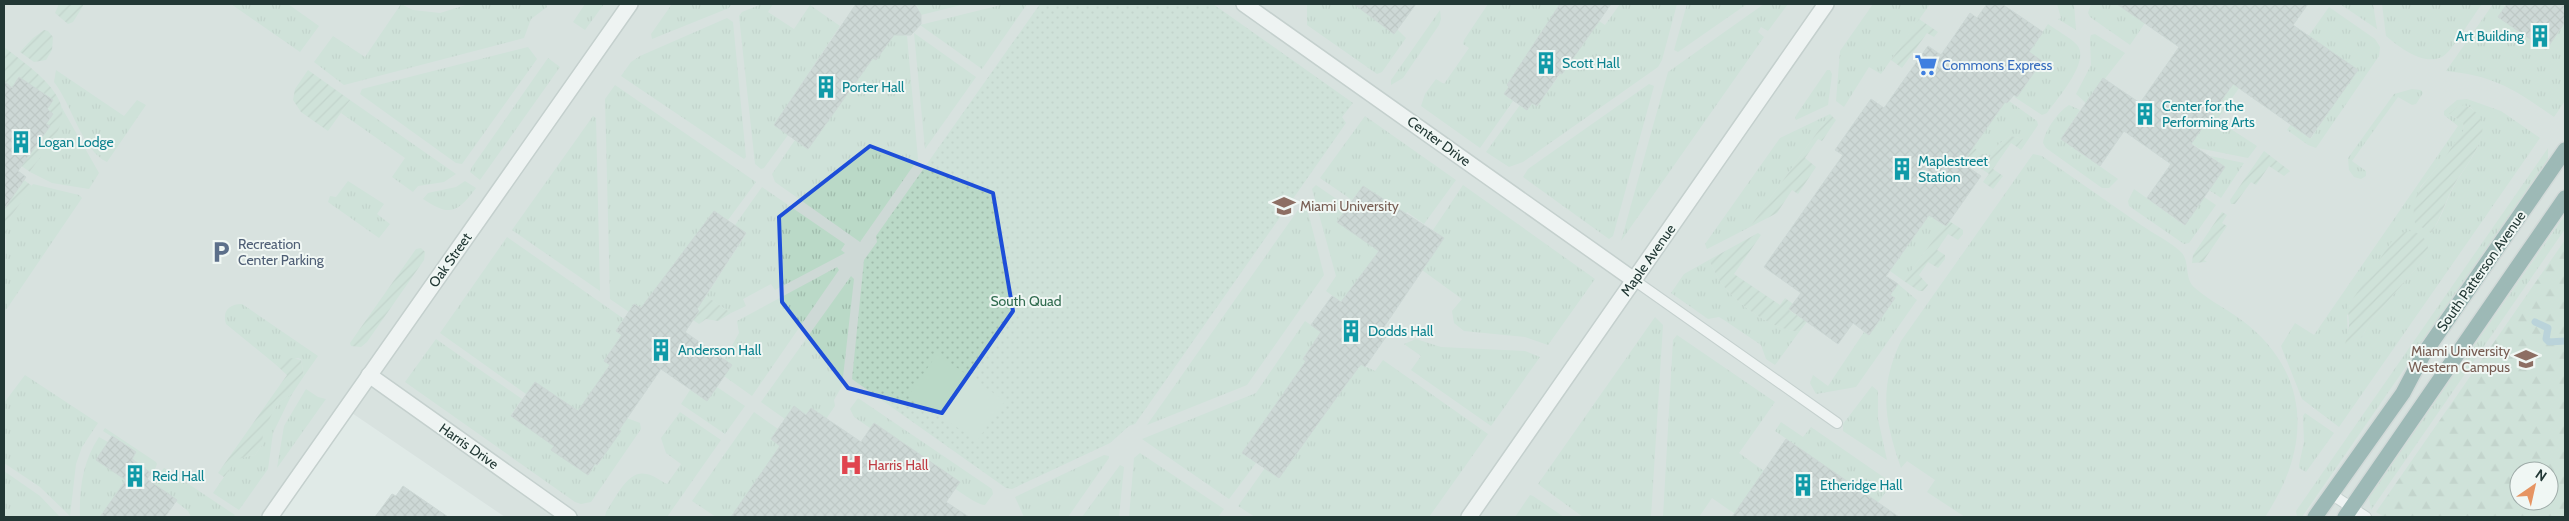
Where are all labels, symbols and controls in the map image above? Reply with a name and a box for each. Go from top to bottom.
building icon: Art Building [2527,23,2553,49]
place label: Art Building [2456,27,2525,45]
building icon: Scott Hall [1533,50,1559,76]
supermarket icon: Commons Express [1913,52,1939,78]
place label: Scott Hall [1562,54,1620,72]
place label: Commons Express [1942,56,2053,74]
building icon: Porter Hall [813,74,839,100]
place label: Porter Hall [842,78,905,96]
place label: Center for the Performing Arts [2162,97,2255,131]
building icon: Center for the Performing Arts [2132,101,2158,127]
street label: Center Drive [1404,112,1474,170]
building icon: Logan Lodge [8,129,34,155]
place label: Logan Lodge [38,133,114,151]
place label: Maplestreet Station [1918,152,1988,186]
building icon: Maplestreet Station [1889,156,1915,182]
school or university icon: Miami University [1271,193,1297,219]
place label: Miami University [1300,197,1399,215]
street label: South Patterson Avenue [2433,207,2529,335]
street label: Maple Avenue [1617,221,1679,299]
street label: Oak Street [425,229,476,291]
place label: Recreation Center Parking [238,235,325,269]
parking icon: Recreation Center Parking [208,239,234,265]
park label: South Quad [990,292,1062,310]
building icon: Dodds Hall [1338,318,1364,344]
place label: Dodds Hall [1368,322,1434,340]
building icon: Anderson Hall [648,337,674,363]
place label: Anderson Hall [678,341,762,359]
place label: Miami University Western Campus [2409,342,2510,376]
school or university icon: Miami University Western Campus [2513,346,2539,372]
street label: Harris Drive [436,419,502,473]
hospital icon: Harris Hall [838,452,864,478]
place label: Harris Hall [868,456,929,474]
north arrow [2509,461,2559,511]
building icon: Reid Hall [122,463,148,489]
text: N [2532,465,2550,485]
place label: Reid Hall [152,467,205,485]
building icon: Etheridge Hall [1790,472,1816,498]
place label: Etheridge Hall [1820,476,1903,494]

